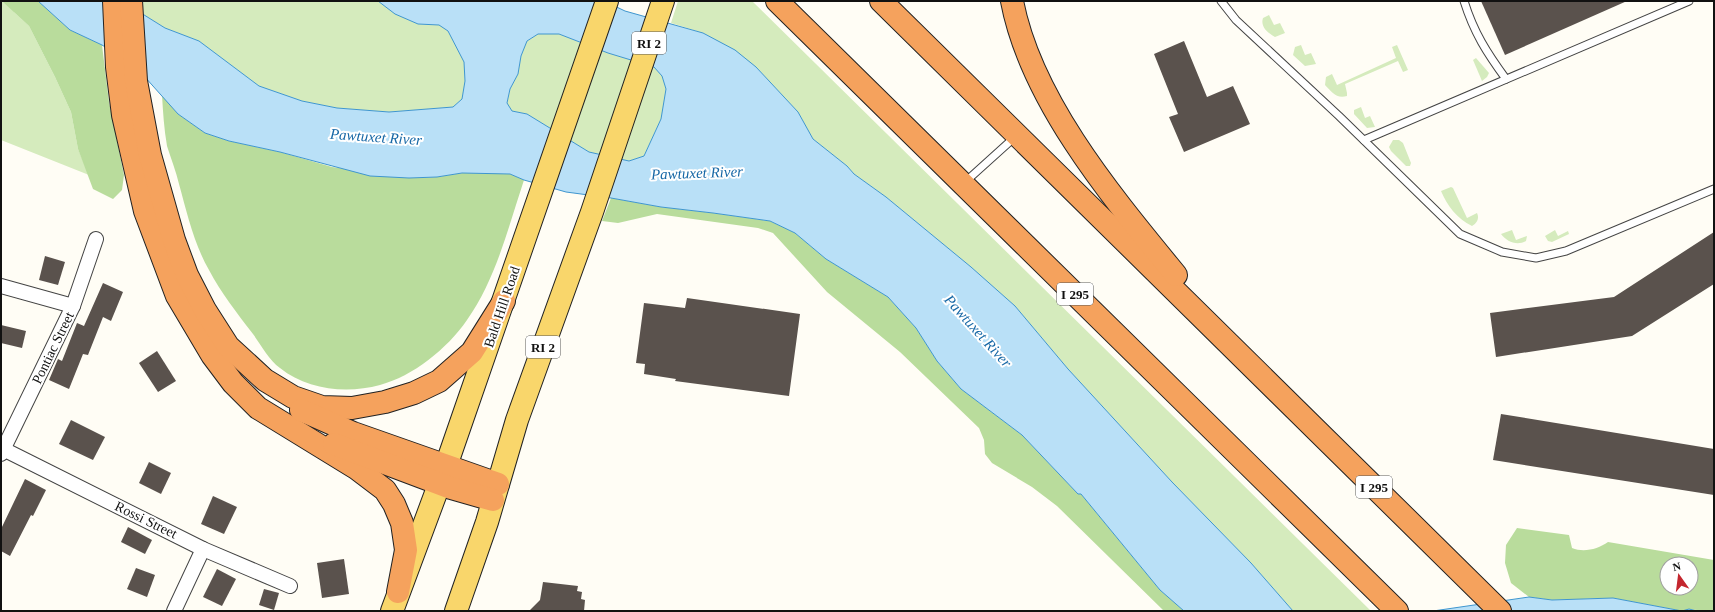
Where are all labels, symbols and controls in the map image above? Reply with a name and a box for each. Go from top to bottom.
road number: RI 2 [632,32,666,54]
water label: Pawtuxet River [329,126,423,148]
water label: Pawtuxet River [650,163,743,183]
street label: Bald Hill Road [481,264,523,350]
road number: I 295 [1057,283,1093,305]
water label: Pawtuxet River [941,291,1015,371]
street label: Pontiac Street [29,309,77,386]
road number: RI 2 [526,336,560,358]
road number: I 295 [1356,476,1392,498]
street label: Rossi Street [112,499,180,542]
north arrow [1659,556,1699,596]
text: N [1671,560,1682,573]

